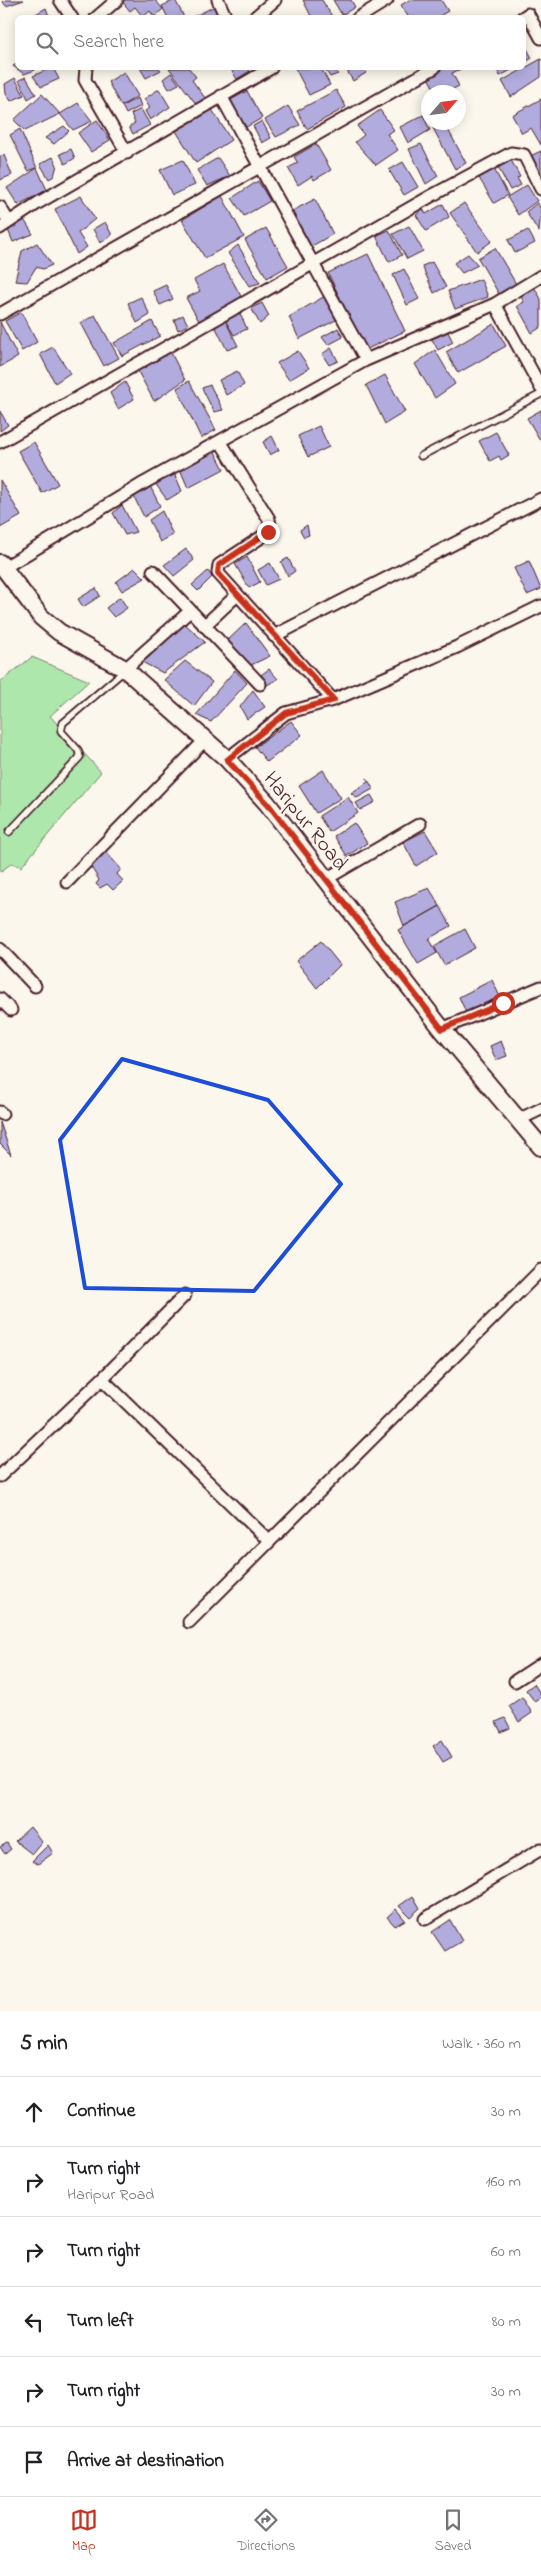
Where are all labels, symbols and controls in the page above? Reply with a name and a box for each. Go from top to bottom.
search box [15,15,526,70]
icon: search [33,29,61,57]
text: Search here [73,29,164,56]
north arrow [421,85,466,130]
route end [257,521,280,544]
street label: Haripur Road [254,765,355,879]
route start [492,992,515,1015]
text: 5 min [20,2029,68,2059]
text: Walk · 360 m [442,2032,521,2056]
icon: ahead [20,2098,48,2126]
text: Continue [67,2098,135,2125]
text: 30 m [491,2100,521,2124]
text: Turn right [67,2156,140,2183]
icon: right [20,2168,48,2196]
text: 160 m [486,2170,521,2194]
text: Haripur Road [67,2183,154,2207]
icon: right [20,2238,48,2266]
text: Turn right [67,2238,140,2265]
text: 60 m [491,2240,521,2264]
icon: left [20,2308,48,2336]
text: Turn left [67,2308,134,2335]
text: 80 m [492,2310,521,2334]
icon: right [20,2378,48,2406]
text: Turn right [67,2378,140,2405]
text: 30 m [491,2380,521,2404]
icon: arrive [20,2448,48,2476]
text: Arrive at destination [67,2448,224,2475]
tab: Map [70,2506,98,2557]
tab: Directions [237,2506,295,2557]
tab: Saved [435,2506,471,2557]

